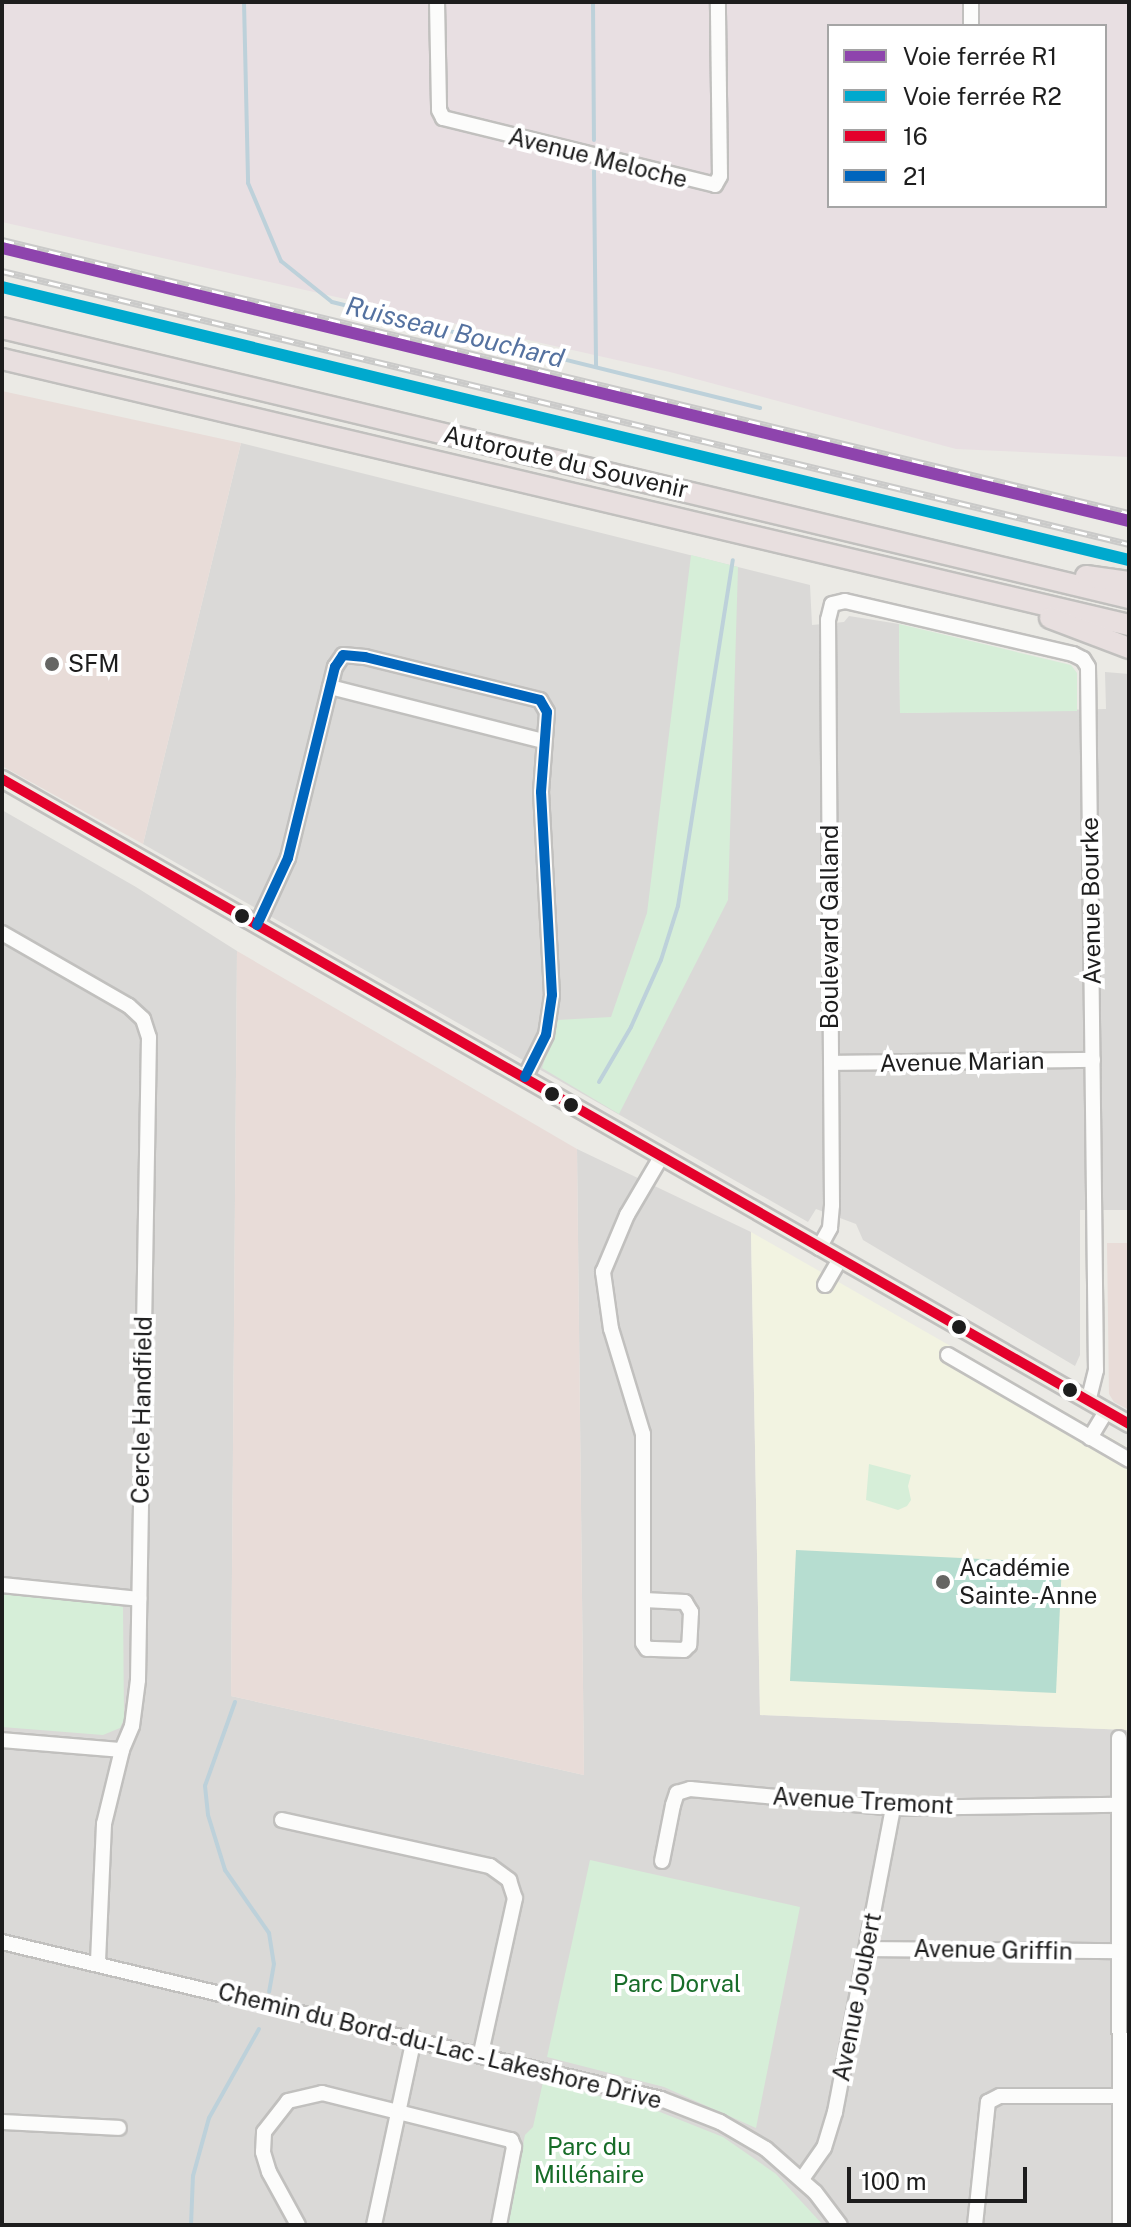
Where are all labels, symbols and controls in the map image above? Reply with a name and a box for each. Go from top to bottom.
legend [827,24,1107,208]
text: Voie ferrée R1 [903,42,1057,70]
text: Voie ferrée R2 [903,82,1062,110]
street label: Avenue Meloche [505,122,691,194]
text: 16 [903,122,928,150]
text: 21 [903,162,927,190]
water label: Ruisseau Bouchard [343,290,567,374]
street label: Autoroute du Souvenir [441,420,691,504]
place label: SFM [68,650,120,678]
marker: SFM [43,655,61,673]
street label: Avenue Bourke [1075,817,1107,985]
street label: Boulevard Galland [816,825,844,1029]
unlabelled marker [234,908,250,924]
street label: Avenue Marian [879,1046,1045,1078]
unlabelled marker [544,1086,560,1102]
unlabelled marker [563,1097,579,1113]
street label: Cercle Handfield [126,1316,158,1504]
unlabelled marker [951,1319,967,1335]
unlabelled marker [1062,1382,1078,1398]
place label: Académie Sainte-Anne [959,1554,1097,1610]
marker: Académie Sainte-Anne [934,1573,952,1591]
street label: Avenue Tremont [772,1782,954,1820]
street label: Avenue Joubert [827,1910,887,2084]
street label: Avenue Griffin [913,1934,1073,1966]
park label: Parc Dorval [613,1970,741,1998]
street label: Chemin du Bord-du-Lac - Lakeshore Drive [212,1976,668,2116]
park label: Parc du Millénaire [534,2133,644,2189]
scale bar [851,2151,1031,2201]
text: 100 m [861,2167,927,2195]

